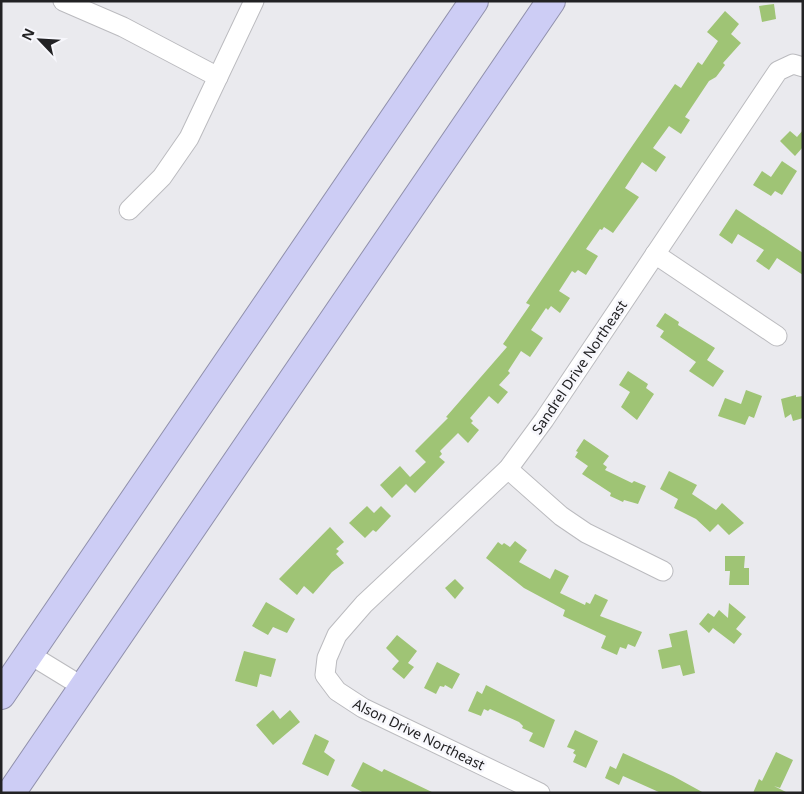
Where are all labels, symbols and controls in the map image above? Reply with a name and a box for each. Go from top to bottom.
north arrow [15,15,65,65]
text: N [17,25,39,43]
street label: Sandrel Drive Northeast [527,296,631,438]
street label: Alson Drive Northeast [350,694,488,774]

